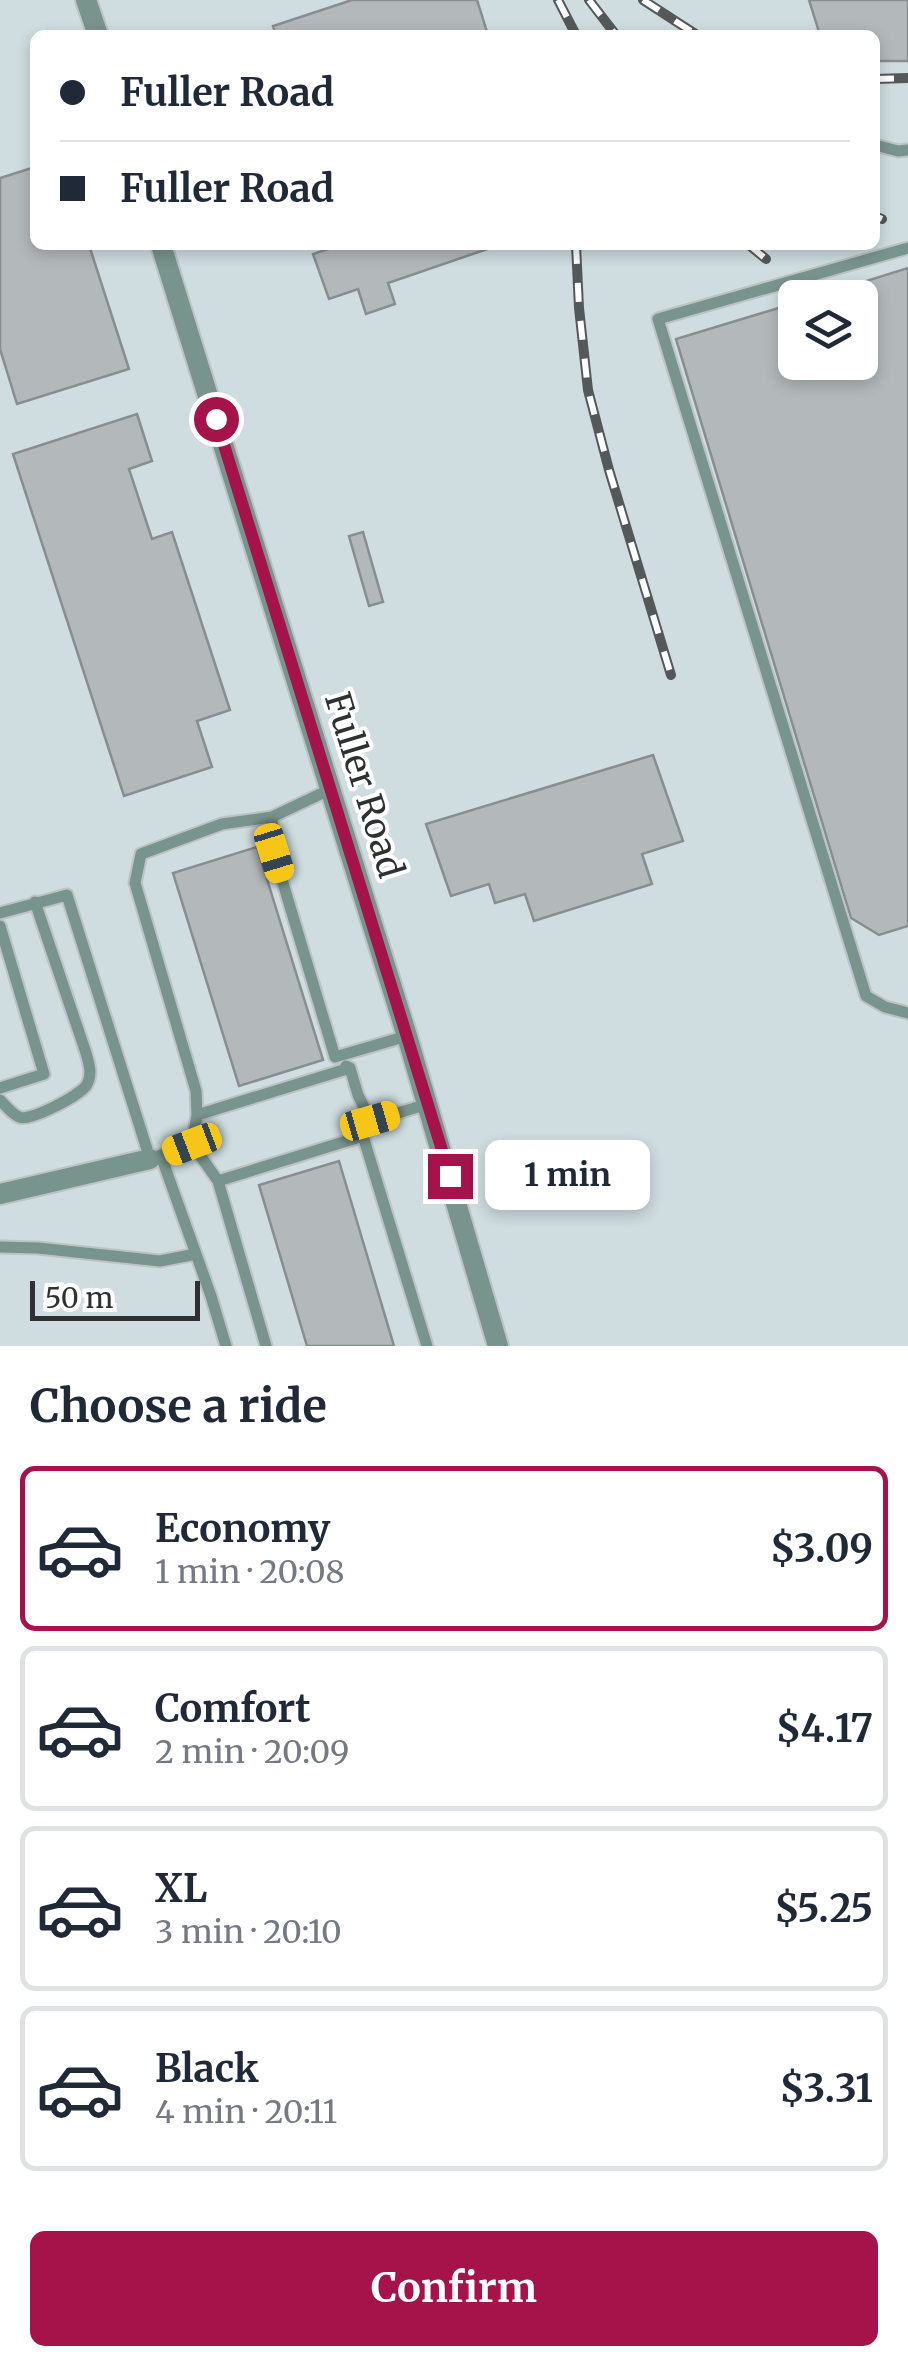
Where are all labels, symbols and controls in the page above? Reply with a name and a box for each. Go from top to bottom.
text: Fuller Road [120,69,334,116]
text: Fuller Road [120,165,334,212]
map controls [778,280,878,380]
button: layers [778,280,878,380]
route start [194,397,239,442]
street label: Fuller Road [315,687,413,883]
car [251,820,297,886]
car [337,1098,403,1144]
car [159,1119,225,1169]
callout: 1 min [485,1141,650,1211]
route end [428,1154,473,1199]
text: 1 min [524,1155,611,1195]
scale bar [30,1276,200,1320]
text: 50 m [45,1280,113,1316]
text: Choose a ride [30,1378,327,1434]
icon: car [35,1504,125,1594]
text: Economy [155,1505,330,1552]
text: $3.09 [770,1525,873,1572]
text: 1 min · 20:08 [155,1552,345,1592]
icon: car [35,1684,125,1774]
text: Comfort [155,1685,311,1732]
text: $4.17 [776,1705,873,1752]
text: 2 min · 20:09 [155,1732,349,1772]
icon: car [35,1864,125,1954]
text: XL [155,1865,207,1912]
text: $5.25 [774,1885,873,1932]
text: 3 min · 20:10 [155,1912,342,1952]
icon: car [35,2044,125,2134]
text: Black [155,2045,259,2092]
text: $3.31 [780,2065,873,2112]
text: 4 min · 20:11 [155,2092,337,2132]
button: Confirm [30,2231,878,2346]

